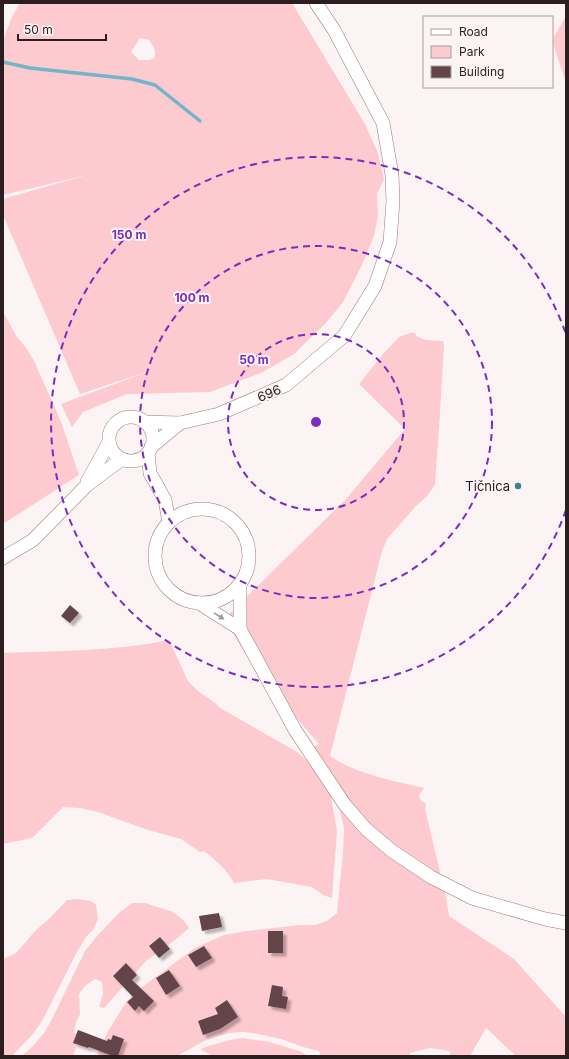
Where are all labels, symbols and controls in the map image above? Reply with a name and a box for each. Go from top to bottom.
scale bar [18,16,106,42]
legend [423,16,553,88]
text: 50 m [24,22,53,37]
text: Road [459,24,488,39]
text: Park [459,44,485,59]
text: Building [459,64,504,79]
text: 150 m [112,227,146,242]
text: 100 m [174,290,210,305]
text: 50 m [239,352,269,367]
street label: 696 [255,381,283,405]
centre of rings [309,415,323,429]
place label: Tičnica [465,478,510,494]
marker: Tičnica [513,481,523,491]
one-way arrow [214,612,224,620]

